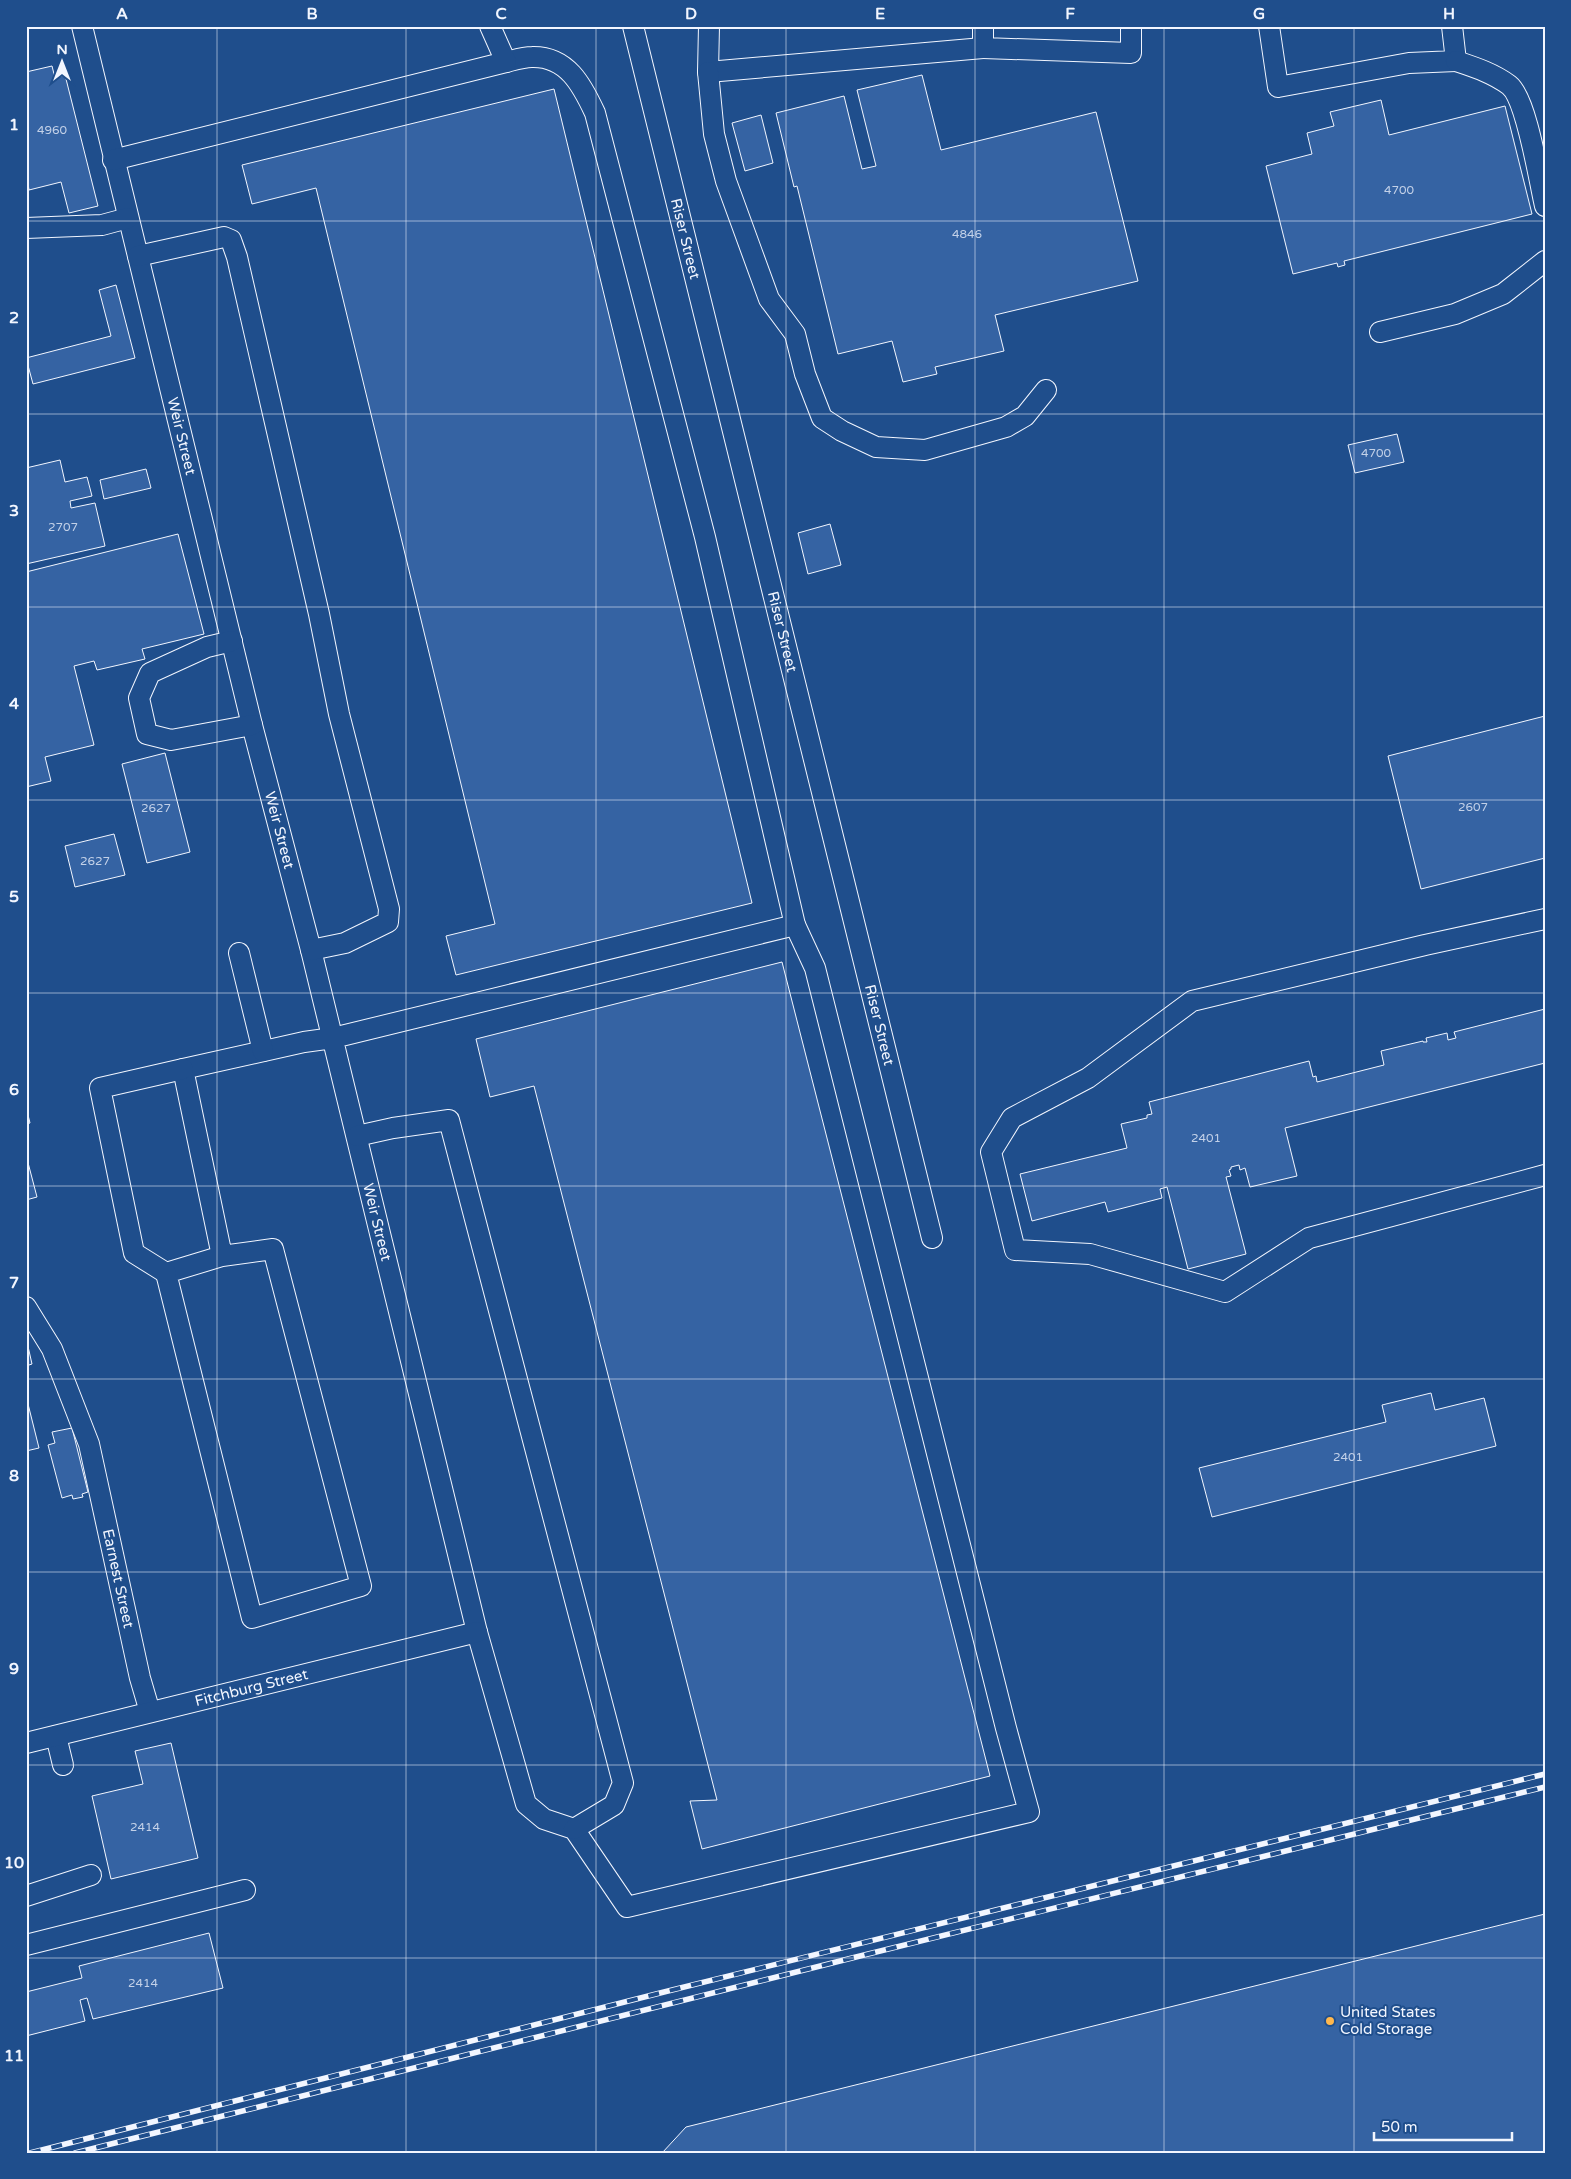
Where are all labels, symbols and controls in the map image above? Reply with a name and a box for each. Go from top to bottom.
text: A [116,4,128,24]
text: B [306,4,318,24]
text: C [495,4,507,24]
text: D [685,4,697,24]
text: E [875,4,885,24]
text: F [1065,4,1075,24]
text: G [1253,4,1265,24]
text: H [1443,4,1455,24]
north arrow [38,38,88,88]
text: N [56,41,68,58]
text: 1 [9,115,19,135]
house number: 4960 [37,123,68,137]
house number: 4700 [1384,183,1415,197]
street label: Riser Street [667,196,704,281]
house number: 4846 [952,227,982,241]
text: 2 [9,308,19,328]
street label: Weir Street [164,395,200,477]
house number: 4700 [1361,446,1392,460]
text: 3 [9,501,19,521]
house number: 2707 [48,520,78,534]
street label: Riser Street [764,590,801,674]
text: 4 [9,694,19,714]
street label: Weir Street [261,789,298,871]
house number: 2607 [1458,800,1488,814]
house number: 2627 [141,801,171,815]
house number: 2627 [80,854,110,868]
text: 5 [9,887,19,907]
street label: Riser Street [861,983,898,1068]
text: 6 [9,1080,19,1100]
house number: 2401 [1191,1131,1221,1145]
street label: Weir Street [359,1181,395,1263]
text: 7 [9,1273,19,1293]
house number: 2401 [1333,1450,1363,1464]
text: 8 [9,1466,19,1486]
street label: Earnest Street [99,1527,138,1630]
text: 9 [9,1659,19,1679]
street label: Fitchburg Street [193,1665,310,1710]
house number: 2414 [130,1820,161,1834]
text: 10 [4,1853,24,1873]
house number: 2414 [128,1976,159,1990]
place label: United States Cold Storage [1340,2003,1436,2038]
marker: United States Cold Storage [1324,2015,1336,2027]
text: 11 [4,2046,24,2066]
scale bar [1374,2109,1511,2141]
text: 50 m [1381,2118,1418,2136]

